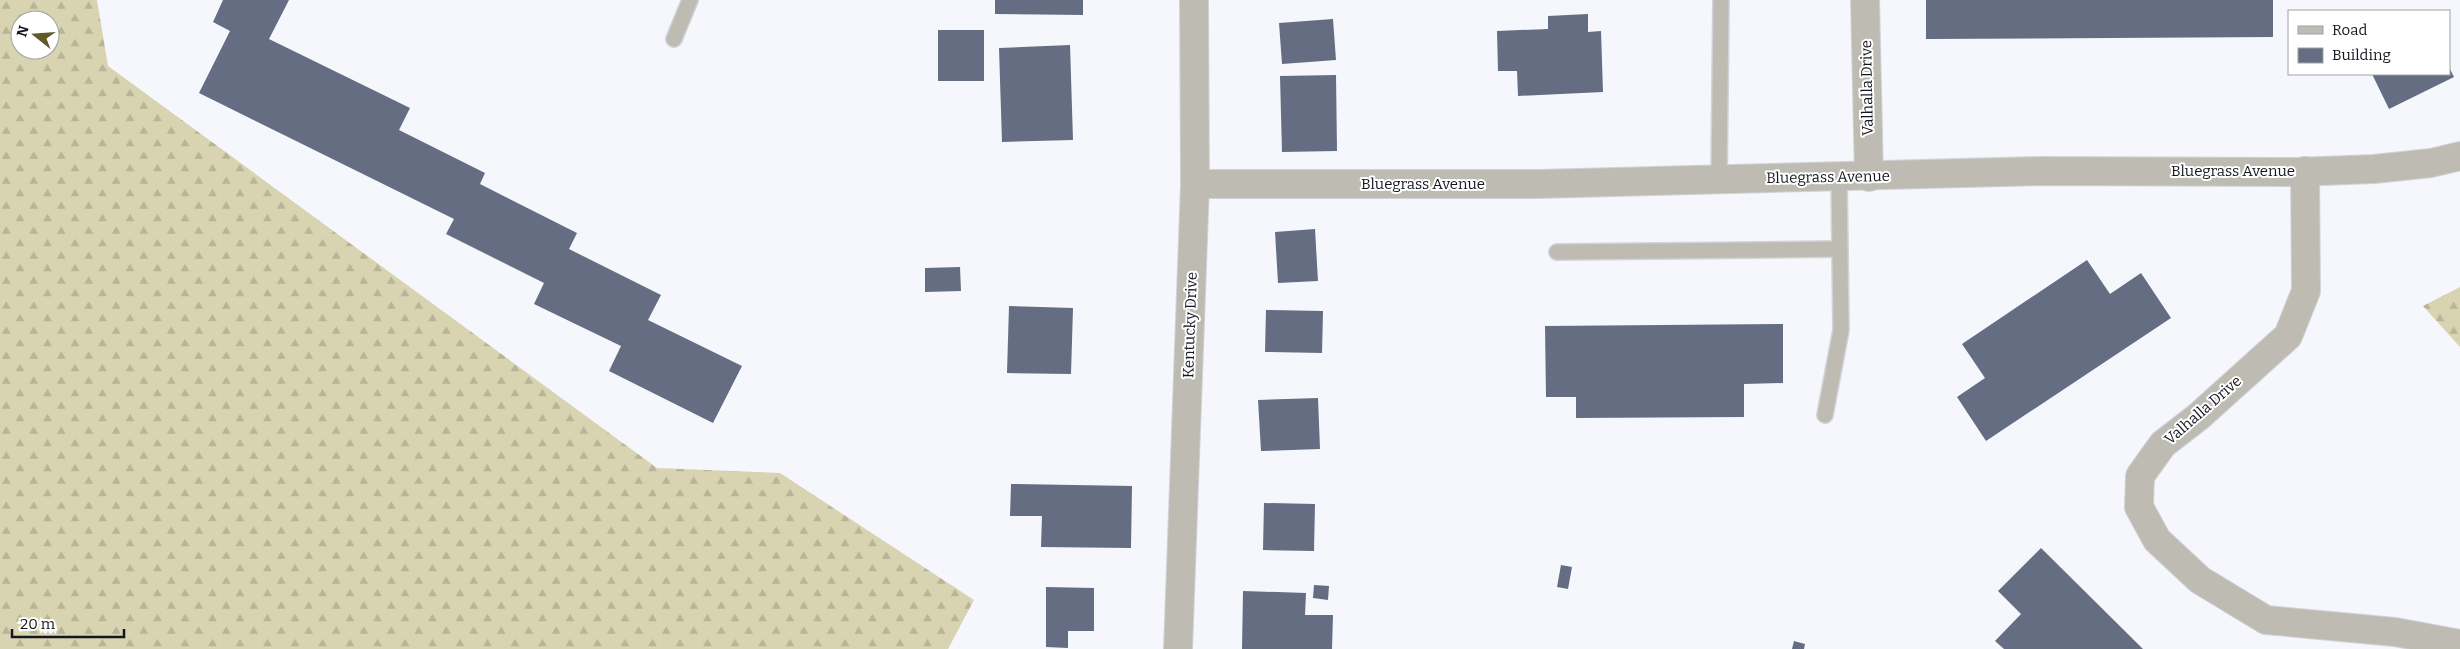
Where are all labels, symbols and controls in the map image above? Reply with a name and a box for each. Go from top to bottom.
north arrow [10,10,60,60]
legend [2288,10,2450,75]
text: Road [2332,21,2367,39]
text: N [13,24,33,39]
street label: Valhalla Drive [1857,40,1877,136]
text: Building [2332,46,2391,64]
street label: Bluegrass Avenue [2171,162,2295,180]
street label: Bluegrass Avenue [1766,167,1890,187]
street label: Bluegrass Avenue [1361,175,1485,193]
street label: Kentucky Drive [1179,272,1201,378]
street label: Valhalla Drive [2161,372,2245,448]
scale bar [12,606,125,638]
text: 20 m [20,615,56,633]

